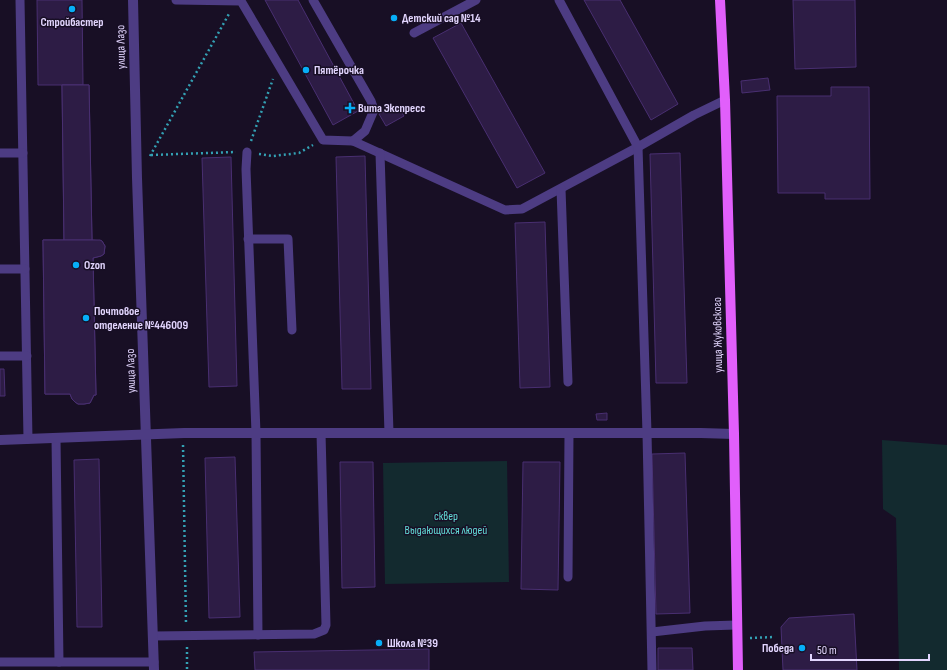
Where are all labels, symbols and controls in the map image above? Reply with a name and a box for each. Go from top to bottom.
marker: Стройбастер [67,4,77,14]
place label: Детский сад №14 [402,11,481,26]
marker: Детский сад №14 [389,13,399,23]
place label: Стройбастер [40,15,104,30]
street label: улица Лазо [113,25,129,69]
place label: Пятёрочка [314,63,364,78]
marker: Пятёрочка [301,65,311,75]
place label: Вита Экспресс [358,101,425,116]
marker: Вита Экспресс [345,103,355,113]
place label: Ozon [84,258,105,273]
marker: Ozon [71,260,81,270]
street label: улица Жуковского [710,297,726,373]
place label: Почтовое отделение №446009 [94,304,189,333]
marker: Почтовое отделение №446009 [81,313,91,323]
street label: улица Лазо [123,348,139,393]
park label: сквер Выдающихся людей [405,509,487,538]
place label: Школа №39 [387,636,438,651]
scale bar [811,636,929,662]
marker: Школа №39 [374,638,384,648]
place label: Победа [762,641,794,656]
marker: Победа [797,643,807,653]
text: 50 m [817,643,837,658]

